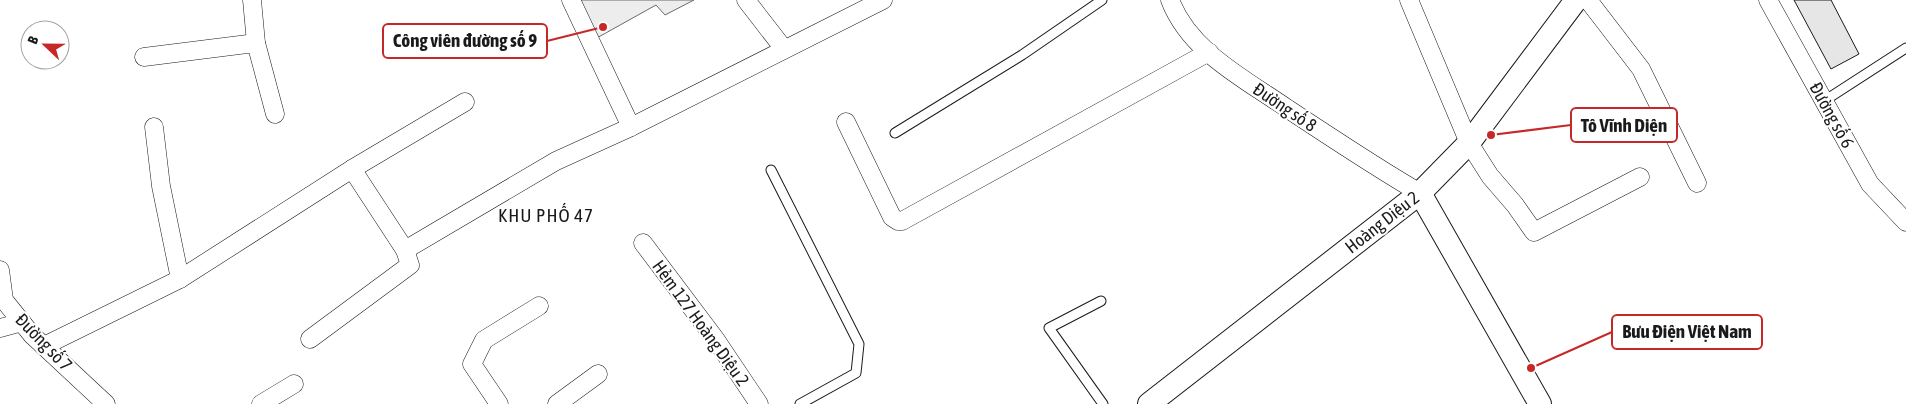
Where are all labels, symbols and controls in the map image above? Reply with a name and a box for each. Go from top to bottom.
north arrow [20,20,70,70]
callout: Công viên đường số 9 [383,24,547,58]
text: Công viên đường số 9 [393,29,537,51]
text: B [24,34,42,46]
street label: Đường số 8 [1249,77,1321,136]
street label: Đường số 6 [1805,78,1859,152]
callout: Tô Vĩnh Diện [1571,108,1677,142]
text: Tô Vĩnh Diện [1581,114,1667,136]
street label: Hoàng Diệu 2 [1341,187,1423,257]
district label: KHU PHỐ 47 [498,203,594,226]
street label: Hẻm 127 Hoàng Diệu 2 [648,256,754,390]
street label: Đường số 7 [11,308,77,375]
callout: Bưu Điện Việt Nam [1612,315,1762,349]
text: Bưu Điện Việt Nam [1622,320,1752,342]

